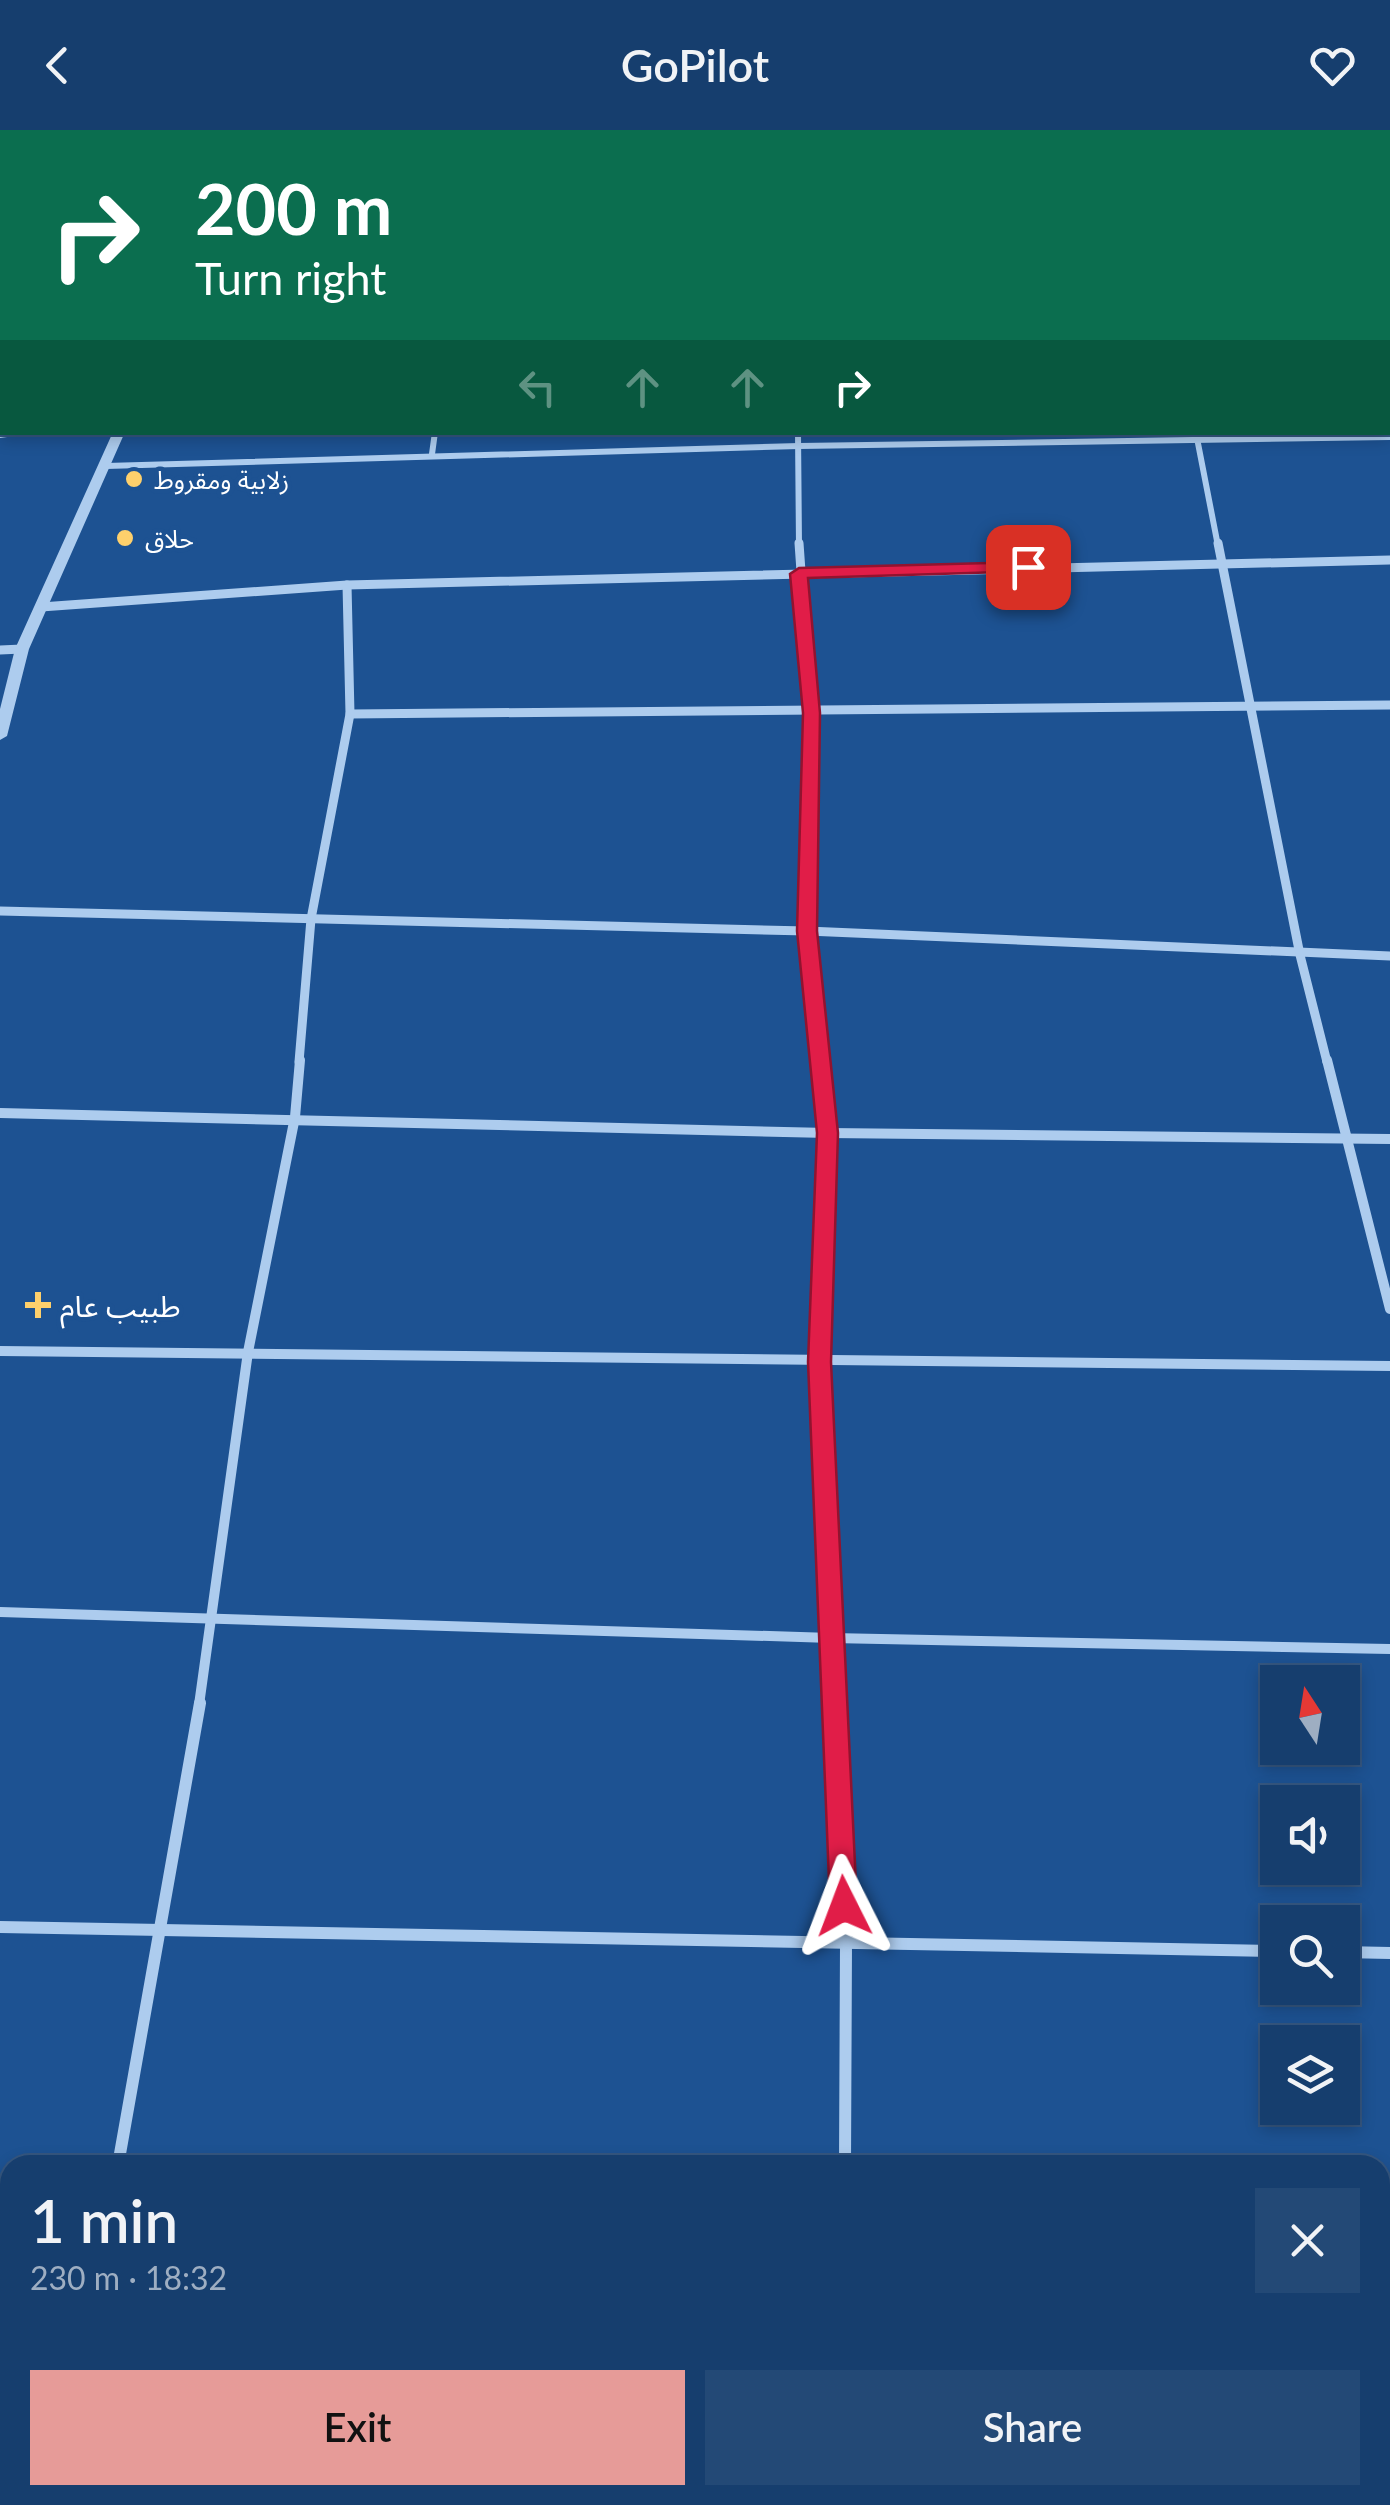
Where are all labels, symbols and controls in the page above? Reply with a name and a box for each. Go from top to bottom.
icon: back [30,38,85,93]
text: GoPilot [621,38,769,92]
icon: heart [1305,38,1360,93]
text: 200 m [195,166,392,250]
icon: right [30,170,160,300]
text: Turn right [195,251,386,305]
icon: left [510,360,565,415]
icon: ahead [615,360,670,415]
icon: ahead [720,360,775,415]
icon: right [825,360,880,415]
place label: زلابية ومقروط [154,464,289,495]
marker: زلابية ومقروط [123,468,145,490]
place label: حلاق [145,523,194,553]
pin [986,525,1071,610]
marker: حلاق [114,527,136,549]
icon: arrive [1001,540,1056,595]
place label: طبيب عام [60,1287,181,1329]
marker: طبيب عام [25,1292,51,1318]
north arrow [1260,1665,1360,1765]
map controls [1260,1665,1360,2125]
button: sound [1260,1785,1360,1885]
position arrow [792,1854,896,1958]
button: search [1260,1905,1360,2005]
button: layers [1260,2025,1360,2125]
text: 1 min [30,2184,178,2256]
button: close [1255,2188,1360,2293]
text: 230 m · 18:32 [30,2258,227,2297]
button: Exit [30,2370,685,2485]
button: Share [705,2370,1360,2485]

